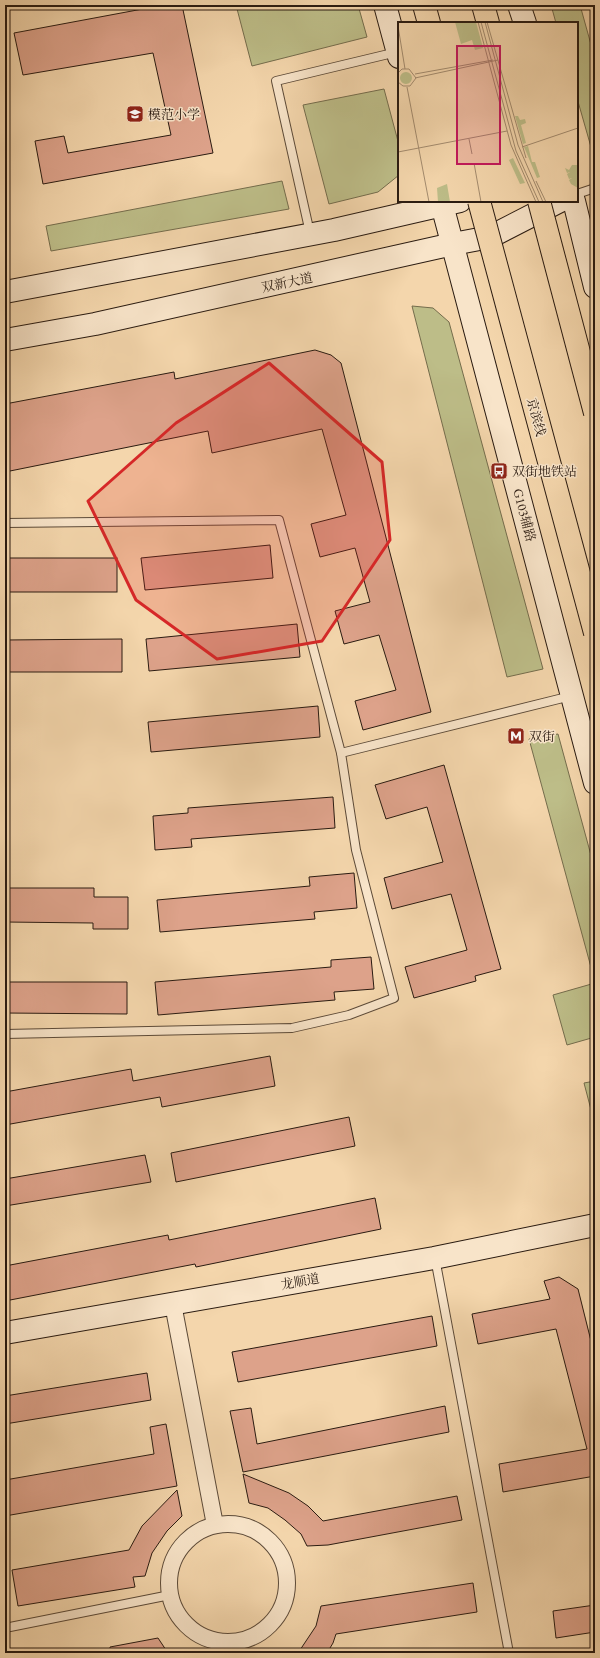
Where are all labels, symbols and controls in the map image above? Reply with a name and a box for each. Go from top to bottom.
inset map [398,22,578,202]
school or university icon: 模范小学 [125,104,145,124]
place label: 模范小学 [148,106,200,123]
street label: 双新大道 [260,269,314,296]
street label: 京滨线 [523,396,550,438]
bus stop icon: 双街地铁站 [489,461,509,481]
place label: 双街地铁站 [512,463,577,480]
street label: G103辅路 [509,487,540,544]
metro station icon: 双街 [506,726,526,746]
place label: 双街 [529,728,555,745]
street label: 龙顺道 [279,1270,321,1293]

